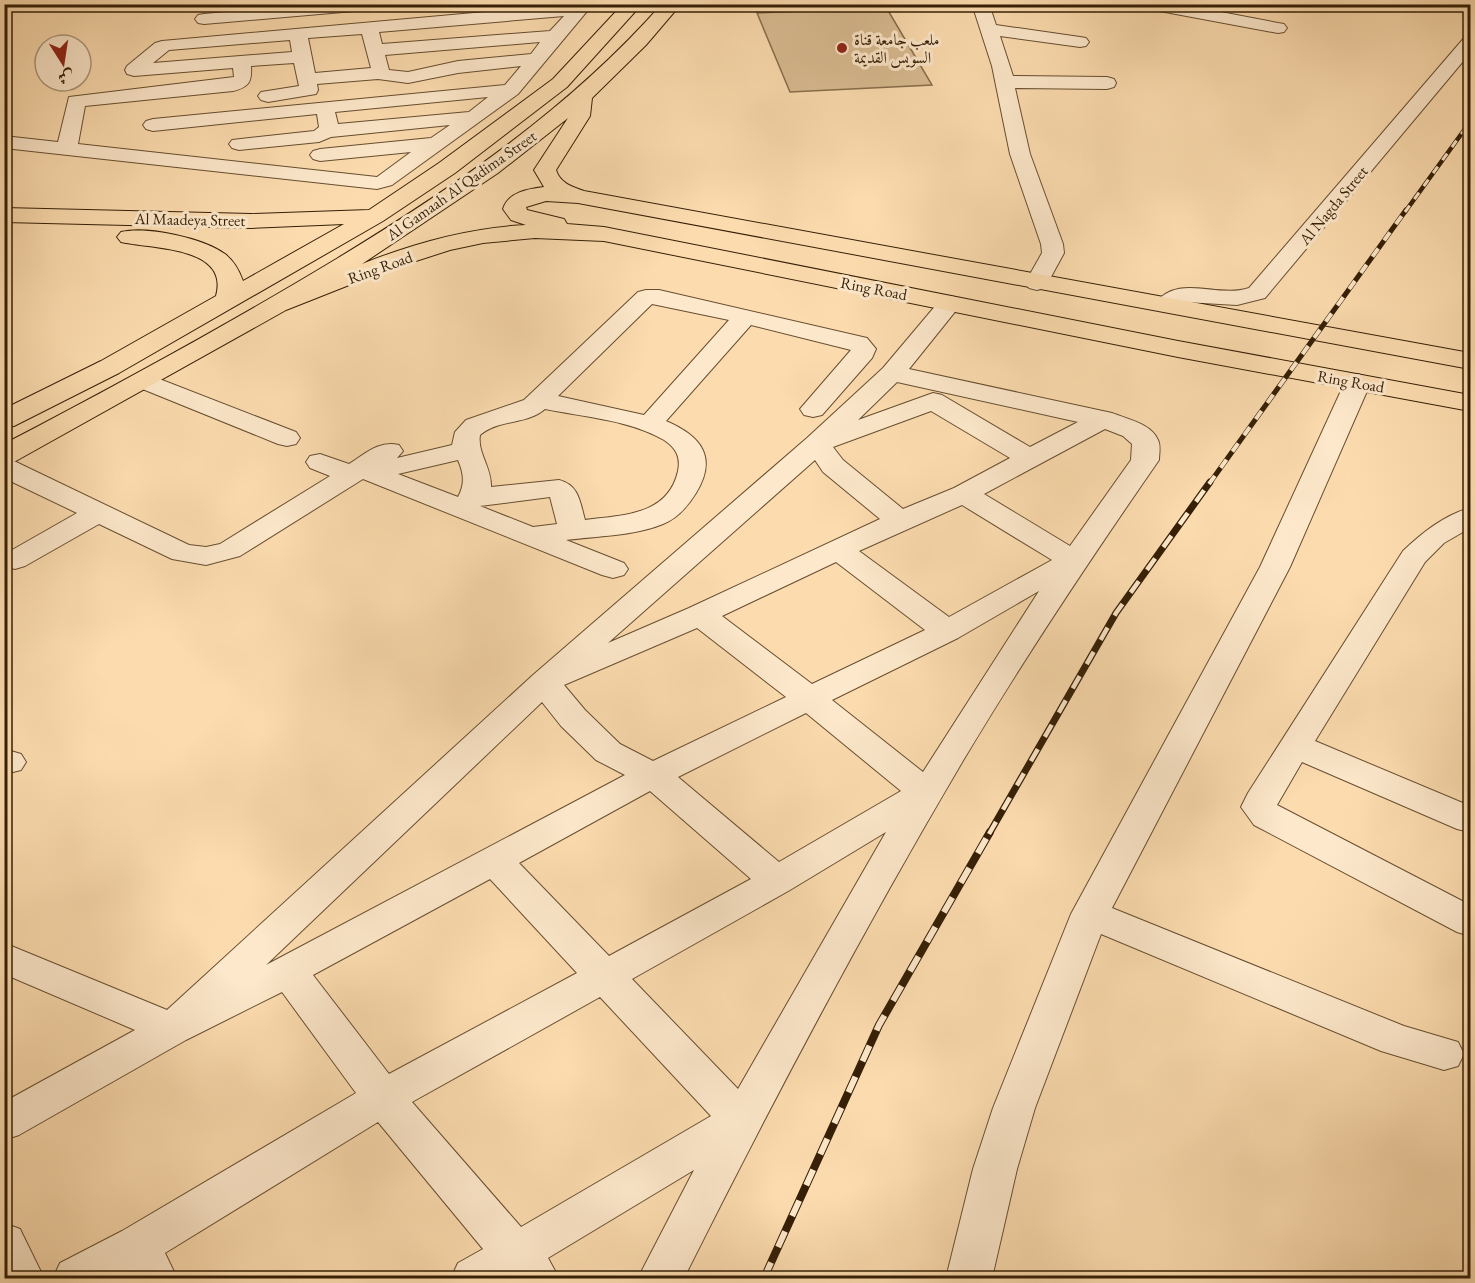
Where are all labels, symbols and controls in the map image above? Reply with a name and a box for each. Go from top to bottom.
place label: ملعب جامعة قناة السويس القديمة [854,29,939,68]
north arrow [33,33,93,93]
marker: ملعب جامعة قناة السويس القديمة [835,41,849,55]
text: ش [56,65,76,89]
street label: Al Gamaah Al Qadima Street [381,126,541,246]
street label: Al Nagda Street [1294,161,1373,250]
street label: Al Maadeya Street [133,208,246,231]
street label: Ring Road [345,246,416,289]
street label: Ring Road [839,272,910,305]
street label: Ring Road [1316,365,1387,398]

